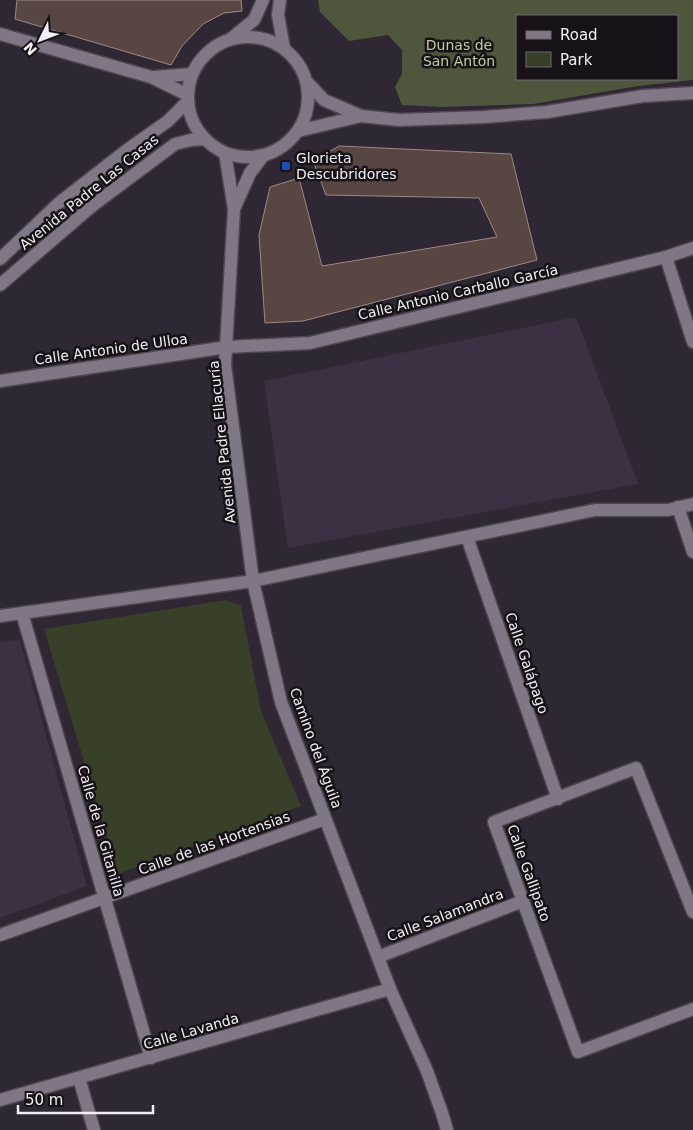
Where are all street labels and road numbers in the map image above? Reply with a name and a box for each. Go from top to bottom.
street label: Avenida Padre Las Casas [16,131,162,253]
street label: Calle Antonio Carballo García [356,261,560,323]
street label: Calle Antonio de Ulloa [33,330,189,368]
street label: Avenida Padre Ellacuría [205,360,239,524]
street label: Calle Galápago [502,610,552,716]
street label: Camino del Águila [287,685,345,811]
street label: Calle de la Gitanilla [75,763,127,899]
street label: Calle de las Hortensias [136,808,292,878]
street label: Calle Gallipato [504,822,554,924]
street label: Calle Salamandra [385,885,505,945]
street label: Calle Lavanda [141,1010,241,1052]

